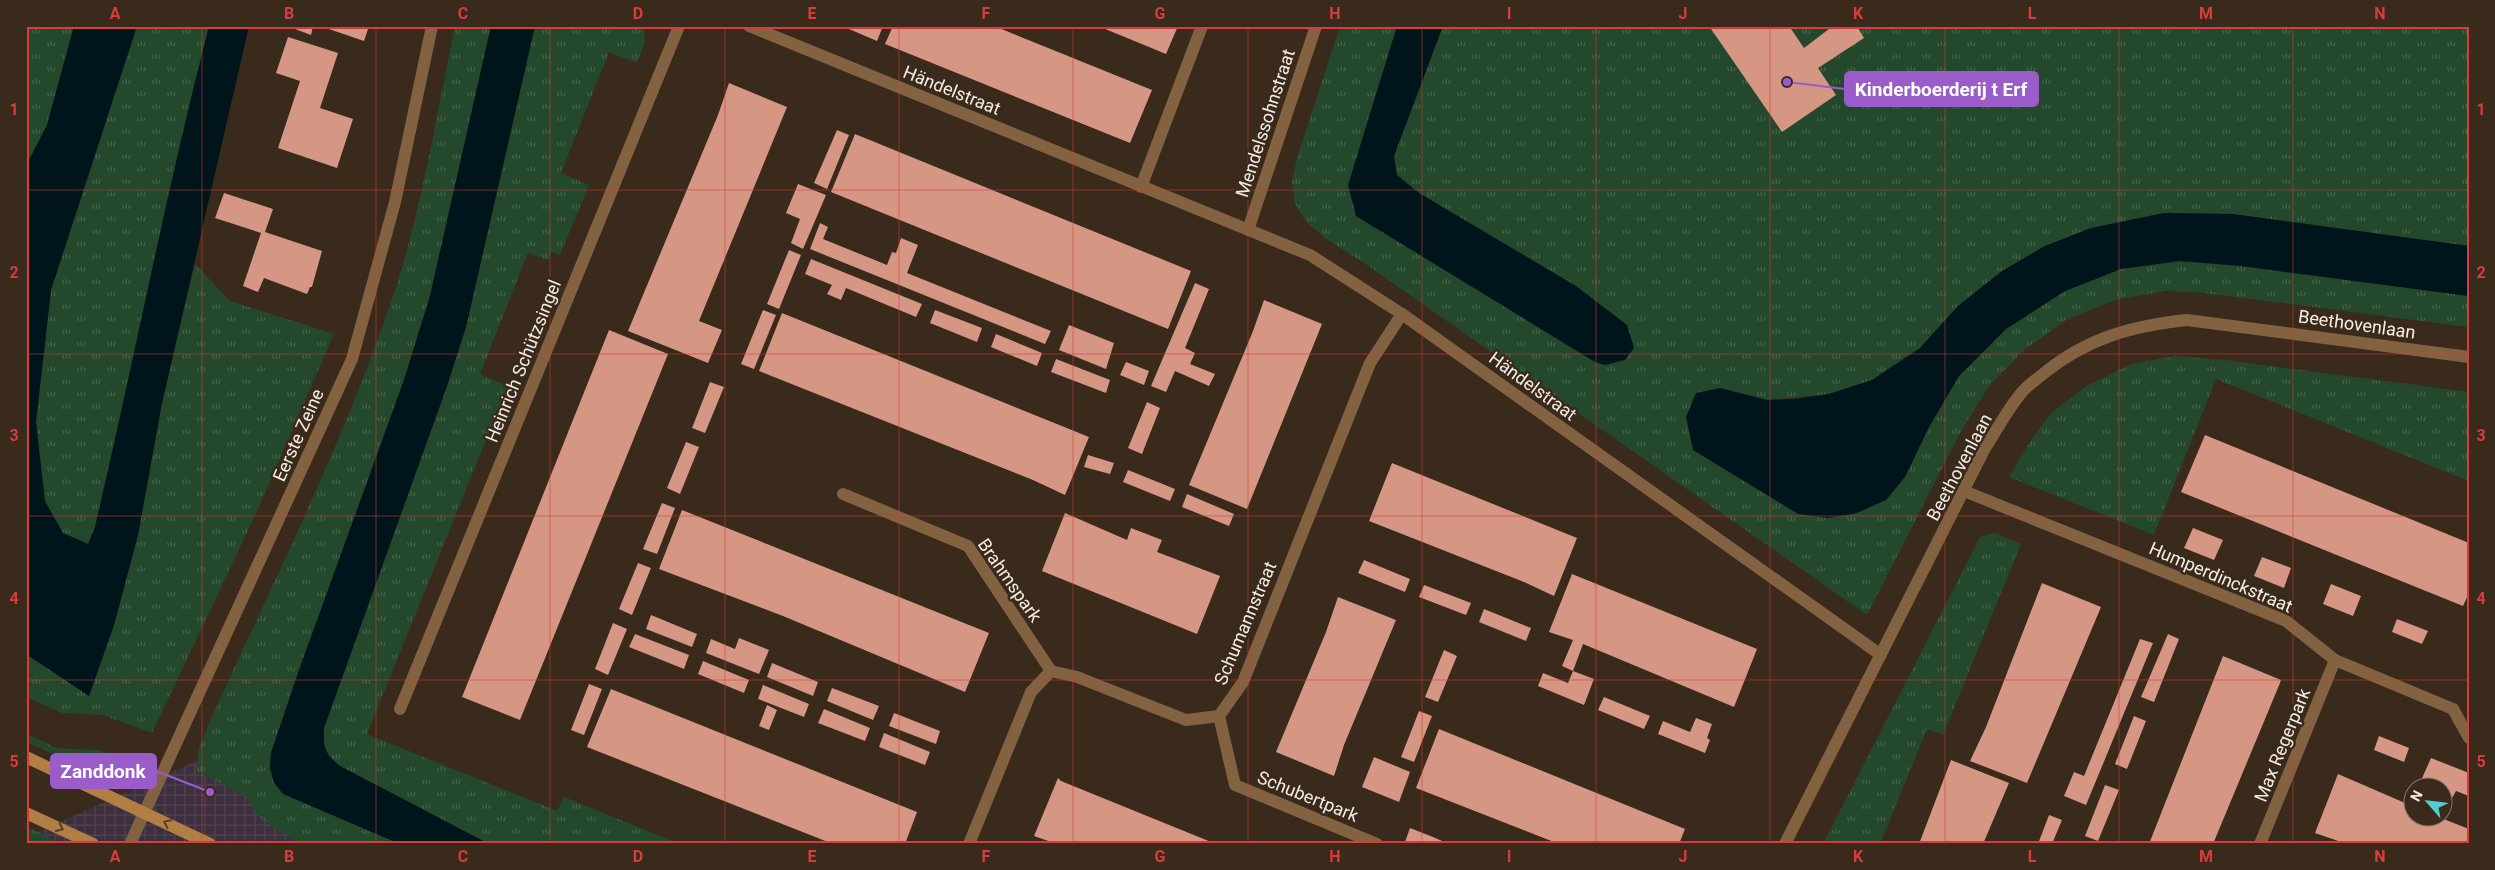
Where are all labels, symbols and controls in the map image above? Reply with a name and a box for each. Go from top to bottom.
text: A [110,4,121,23]
text: B [284,4,294,23]
text: C [458,4,468,23]
text: D [633,4,643,23]
text: E [808,4,817,23]
text: F [982,4,991,23]
text: G [1155,4,1166,23]
text: H [1329,4,1341,23]
text: I [1507,4,1511,23]
text: J [1679,4,1687,23]
text: K [1853,4,1864,23]
text: L [2028,4,2037,23]
text: M [2199,4,2213,23]
text: N [2374,4,2386,23]
street label: Mendelssohnstraat [1231,46,1299,200]
street label: Händelstraat [900,61,1004,119]
callout: Kinderboerderij t Erf [1845,72,2038,106]
text: Kinderboerderij t Erf [1855,78,2027,101]
text: 1 [9,100,19,119]
text: 1 [2476,100,2486,119]
text: 2 [9,263,19,282]
text: 2 [2476,263,2486,282]
street label: Heinrich Schützsingel [481,277,565,445]
street label: Beethovenlaan [2297,305,2417,343]
street label: Händelstraat [1485,347,1581,425]
street label: Eerste Zeine [268,386,328,484]
street label: Beethovenlaan [1922,410,1996,524]
text: 3 [9,426,19,445]
text: 3 [2476,426,2486,445]
street label: Brahmspark [974,534,1047,626]
street label: Humperdinckstraat [2146,537,2296,617]
street label: Schumannstraat [1210,558,1280,688]
text: 4 [9,589,19,608]
text: 4 [2476,589,2486,608]
street label: Max Regerpark [2250,684,2315,805]
text: 5 [9,752,19,771]
text: 5 [2476,752,2486,771]
callout: Zanddonk [51,754,156,788]
text: Zanddonk [60,760,146,783]
street label: Schubertpark [1254,766,1362,826]
north arrow [2402,778,2452,828]
text: N [2407,788,2426,804]
one-way arrow [163,819,172,829]
one-way arrow [55,822,64,832]
text: A [110,847,121,866]
text: B [284,847,294,866]
text: C [458,847,468,866]
text: D [633,847,643,866]
text: E [808,847,817,866]
text: F [982,847,991,866]
text: G [1155,847,1166,866]
text: H [1329,847,1341,866]
text: I [1507,847,1511,866]
text: J [1679,847,1687,866]
text: K [1853,847,1864,866]
text: L [2028,847,2037,866]
text: M [2199,847,2213,866]
text: N [2374,847,2386,866]

